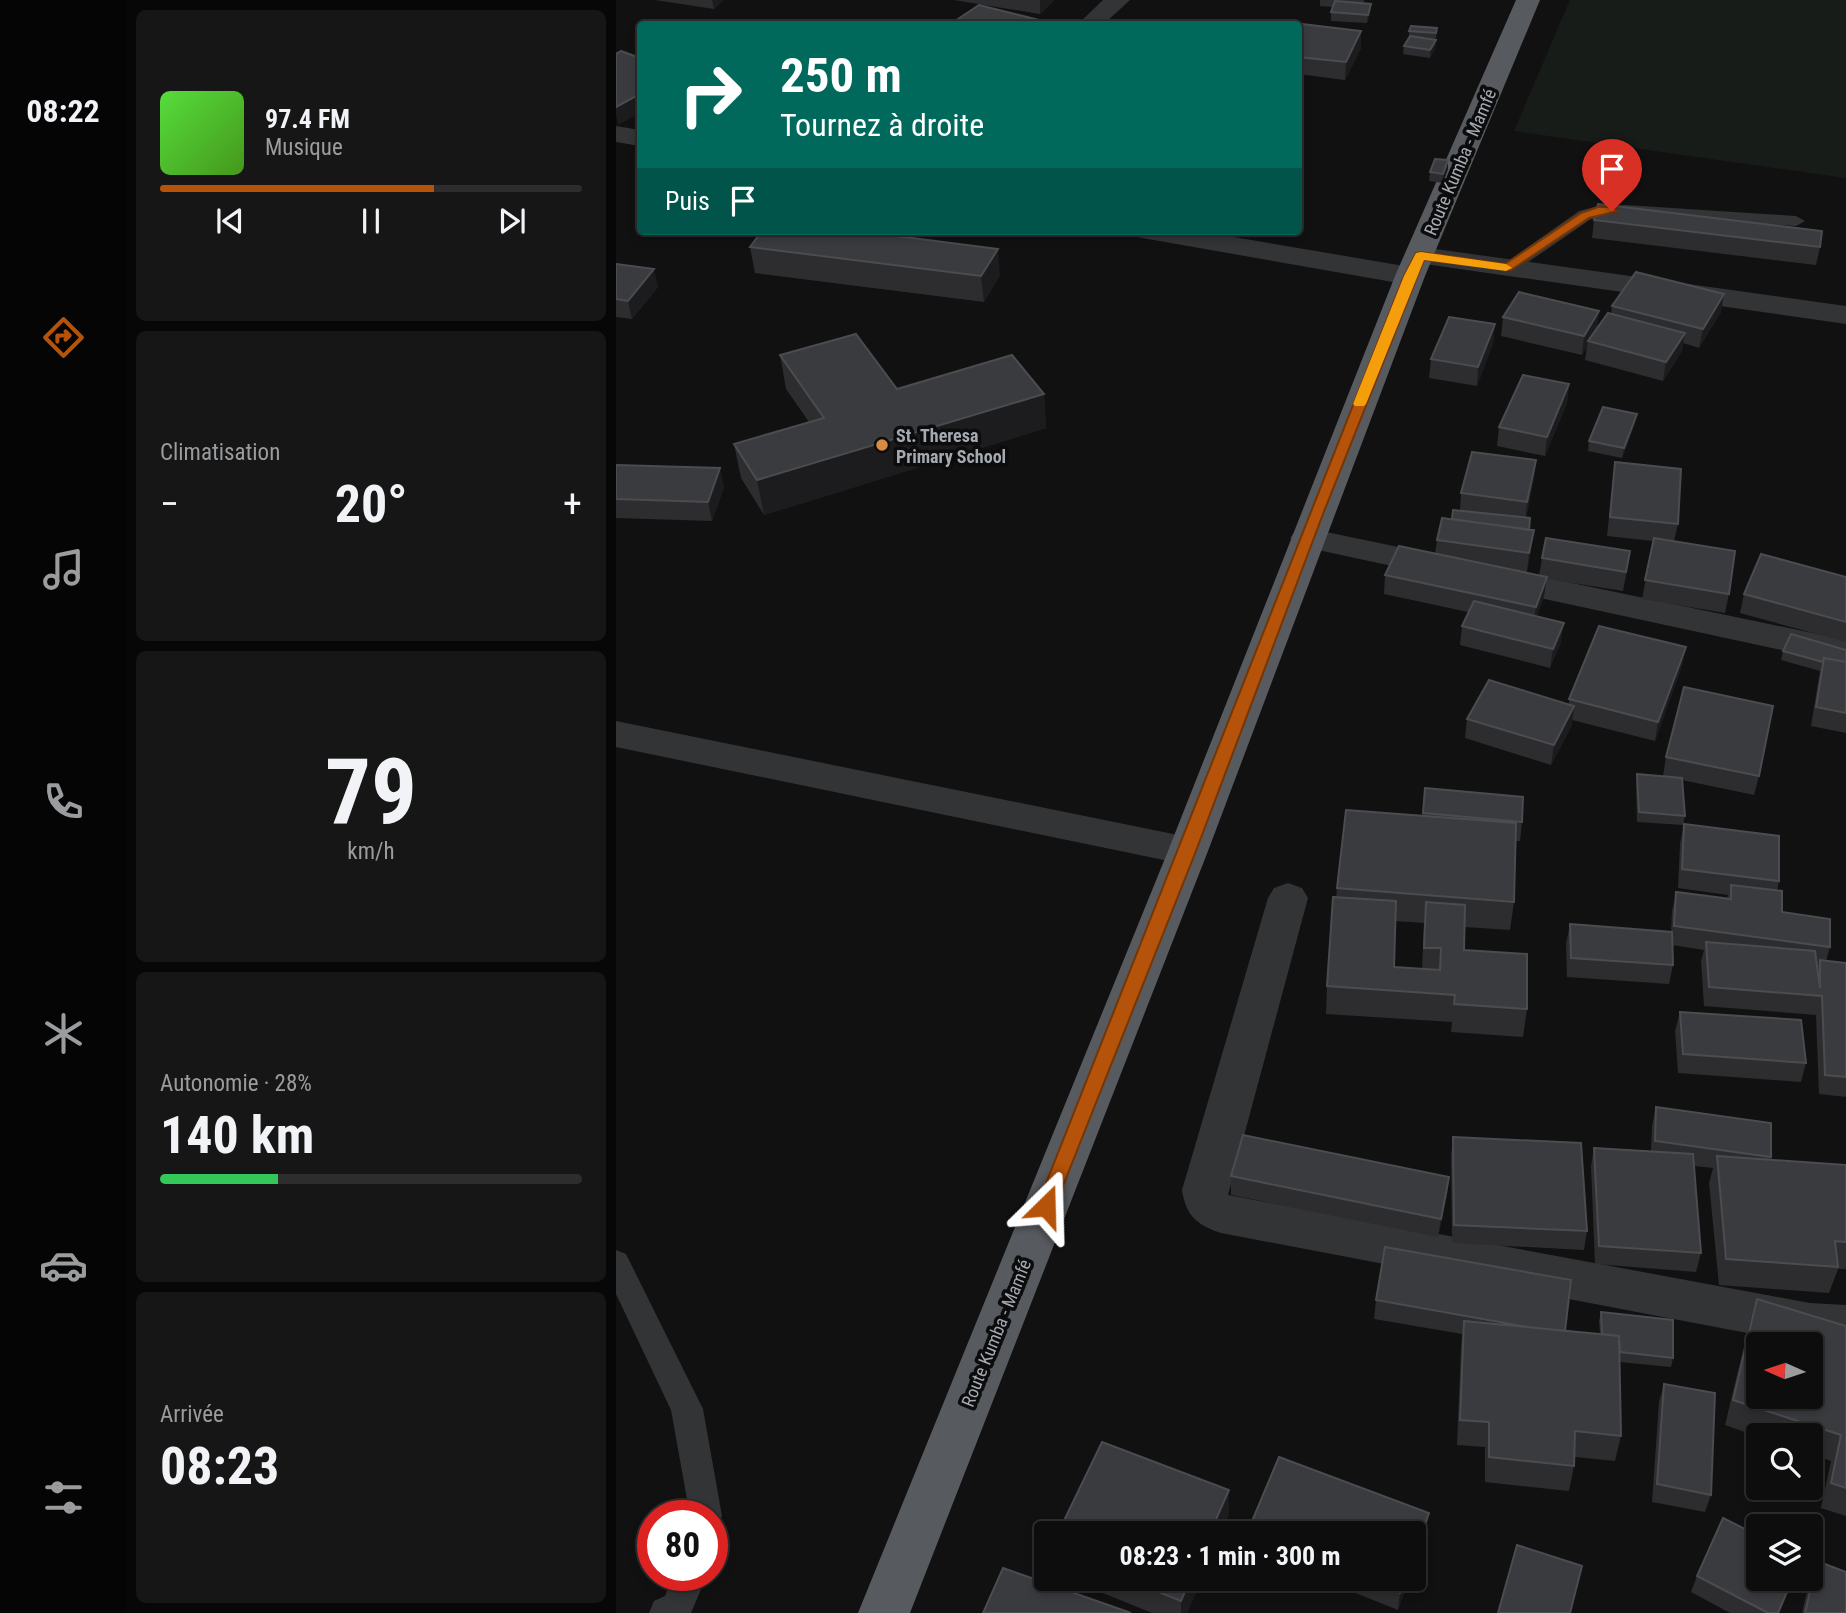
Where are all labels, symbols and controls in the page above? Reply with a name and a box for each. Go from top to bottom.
text: 250 m [780,47,902,104]
icon: right [665,49,756,140]
street label: Route Kumba - Mamfé [1420,86,1500,238]
text: 08:22 [26,92,100,130]
text: 97.4 FM [265,104,350,134]
text: Tournez à droite [780,106,984,144]
text: Musique [265,134,343,161]
pin [1582,139,1642,211]
icon: arrive [1593,150,1631,188]
icon: arrive [724,182,762,220]
text: Puis [665,186,710,216]
icon: previous [211,202,249,240]
icon: pause [352,202,390,240]
icon: next [493,202,531,240]
icon: directions [39,313,88,362]
place label: St. Theresa Primary School [896,425,1006,467]
marker: St. Theresa Primary School [874,437,890,453]
text: Climatisation [160,439,280,466]
text: 20° [335,474,407,535]
text: − [160,482,179,526]
text: + [563,482,582,526]
icon: music [39,545,88,594]
text: 79 [325,739,417,845]
icon: phone [39,777,88,826]
text: km/h [347,838,395,865]
icon: climate [39,1009,88,1058]
text: Autonomie · 28% [160,1070,312,1097]
text: 140 km [160,1105,314,1166]
position arrow [1009,1169,1083,1243]
icon: car [39,1241,88,1290]
street label: Route Kumba - Mamfé [957,1256,1035,1410]
north arrow [1746,1332,1824,1409]
map controls [1746,1332,1823,1591]
text: Arrivée [160,1401,224,1428]
button: search [1746,1423,1823,1500]
text: 08:23 [160,1436,279,1497]
icon: filters [39,1473,88,1522]
speed limit sign: 80 [637,1500,728,1591]
button: layers [1746,1514,1823,1591]
text: 08:23 · 1 min · 300 m [1120,1541,1340,1571]

